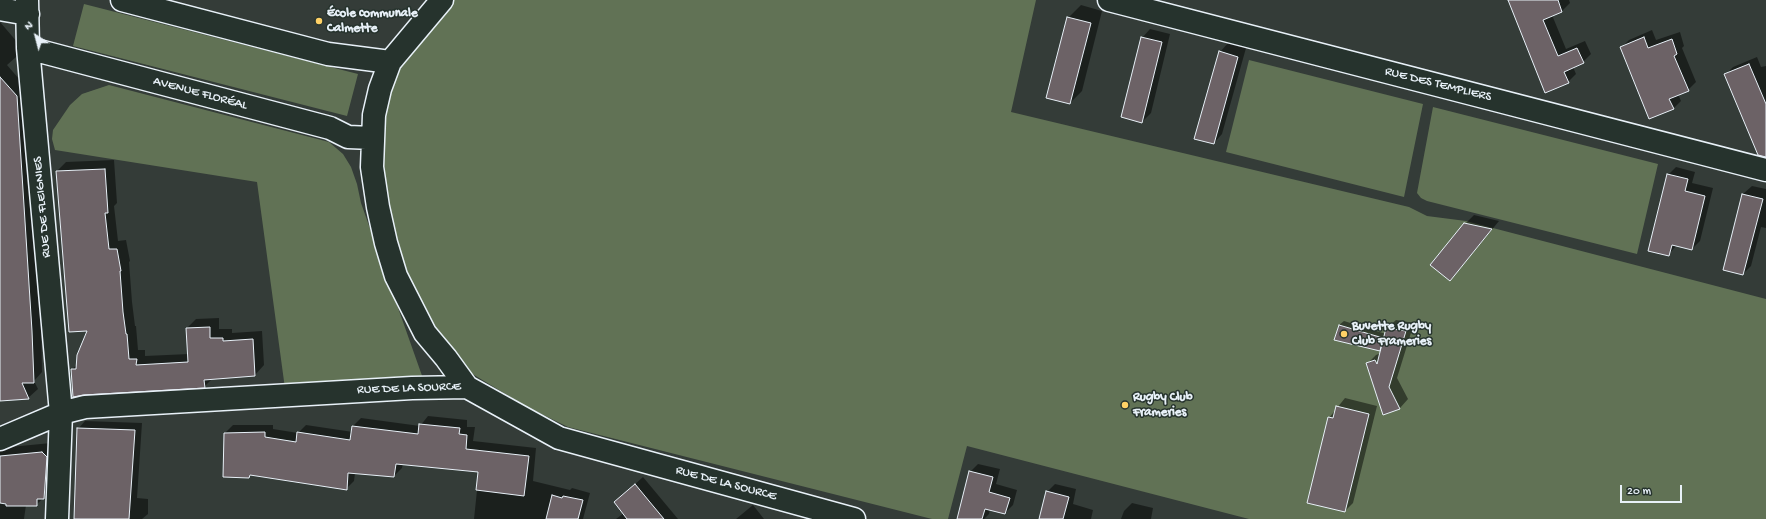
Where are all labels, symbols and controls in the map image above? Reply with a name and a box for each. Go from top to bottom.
place label: École communale Calmette [327,6,418,37]
north arrow [16,16,56,56]
marker: École communale Calmette [314,16,324,26]
text: N [23,19,35,33]
street label: RUE DES TEMPLIERS [1383,64,1493,106]
street label: AVENUE FLORÉAL [151,74,249,114]
street label: RUE DE FLEIGNIES [31,156,55,258]
place label: Buvette Rugby Club Frameries [1352,319,1431,350]
marker: Buvette Rugby Club Frameries [1339,329,1349,339]
street label: RUE DE LA SOURCE [357,379,461,399]
place label: Rugby Club Frameries [1133,390,1193,421]
marker: Rugby Club Frameries [1120,400,1130,410]
street label: RUE DE LA SOURCE [674,463,778,505]
scale bar [1622,477,1684,503]
text: 20 m [1627,485,1651,499]

